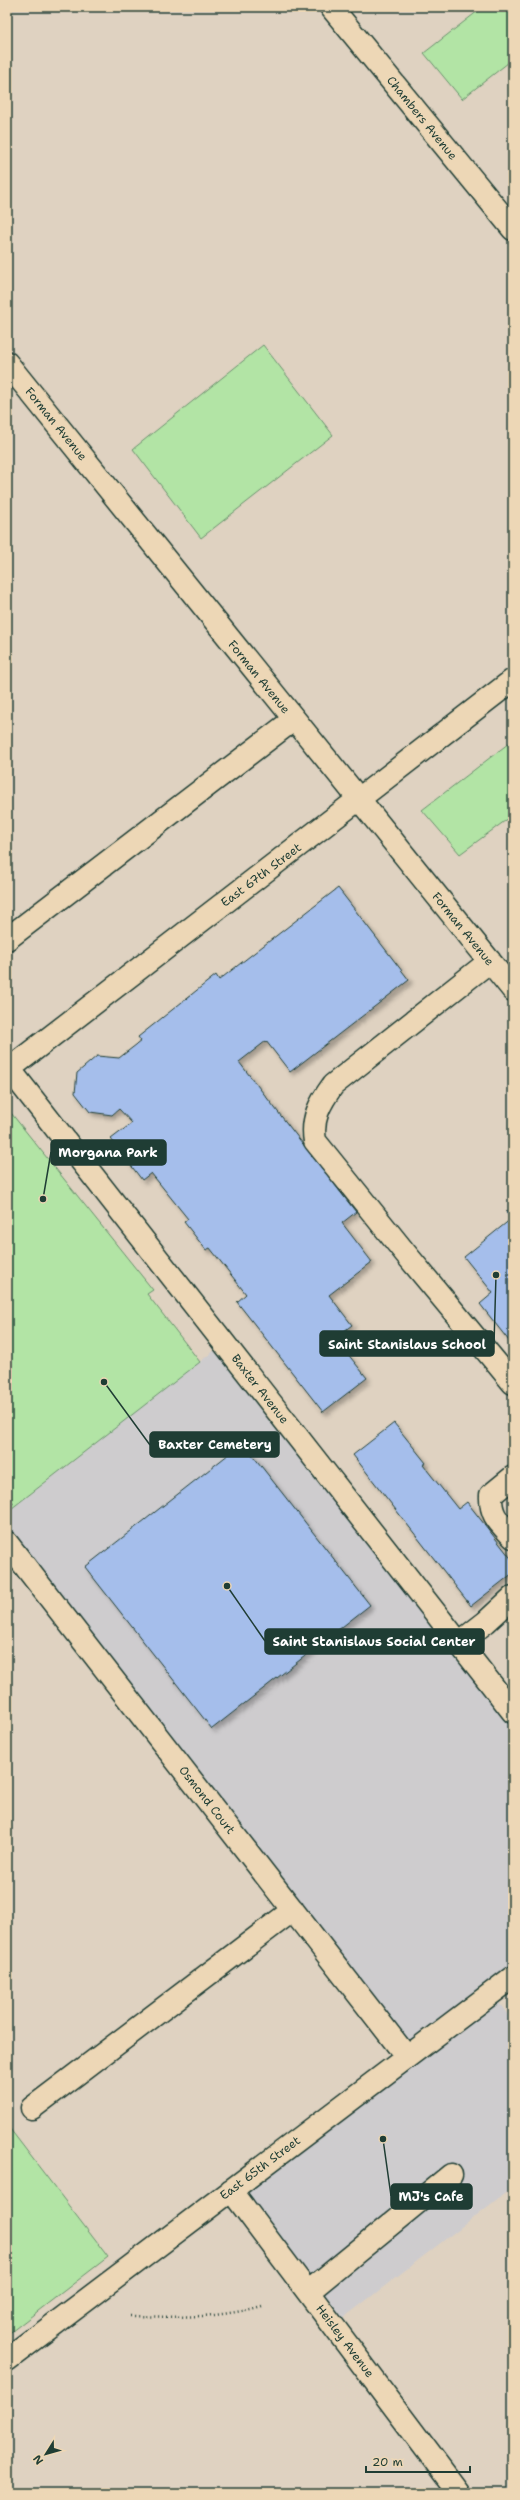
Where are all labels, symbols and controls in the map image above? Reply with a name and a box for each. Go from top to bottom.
street label: Chambers Avenue [383,73,461,163]
street label: Forman Avenue [21,384,91,464]
street label: Forman Avenue [224,637,294,717]
street label: East 67th Street [217,839,305,911]
street label: Forman Avenue [428,889,498,969]
callout: Morgana Park [51,1140,166,1165]
text: Morgana Park [58,1144,158,1161]
callout: Saint Stanislaus School [320,1331,494,1356]
text: Saint Stanislaus School [328,1336,486,1353]
street label: Baxter Avenue [228,1351,292,1427]
callout: Baxter Cemetery [150,1432,279,1457]
text: Baxter Cemetery [158,1436,272,1453]
callout: Saint Stanislaus Social Center [265,1629,484,1654]
text: Saint Stanislaus Social Center [273,1633,475,1650]
street label: Osmond Court [175,1763,239,1837]
street label: East 65th Street [216,2132,304,2204]
callout: MJ's Cafe [391,2184,472,2209]
text: MJ's Cafe [398,2188,464,2205]
street label: Heisley Avenue [312,2301,378,2381]
north arrow [26,2434,66,2474]
scale bar [366,2448,470,2474]
text: N [30,2451,47,2468]
text: 20 m [372,2454,403,2470]

